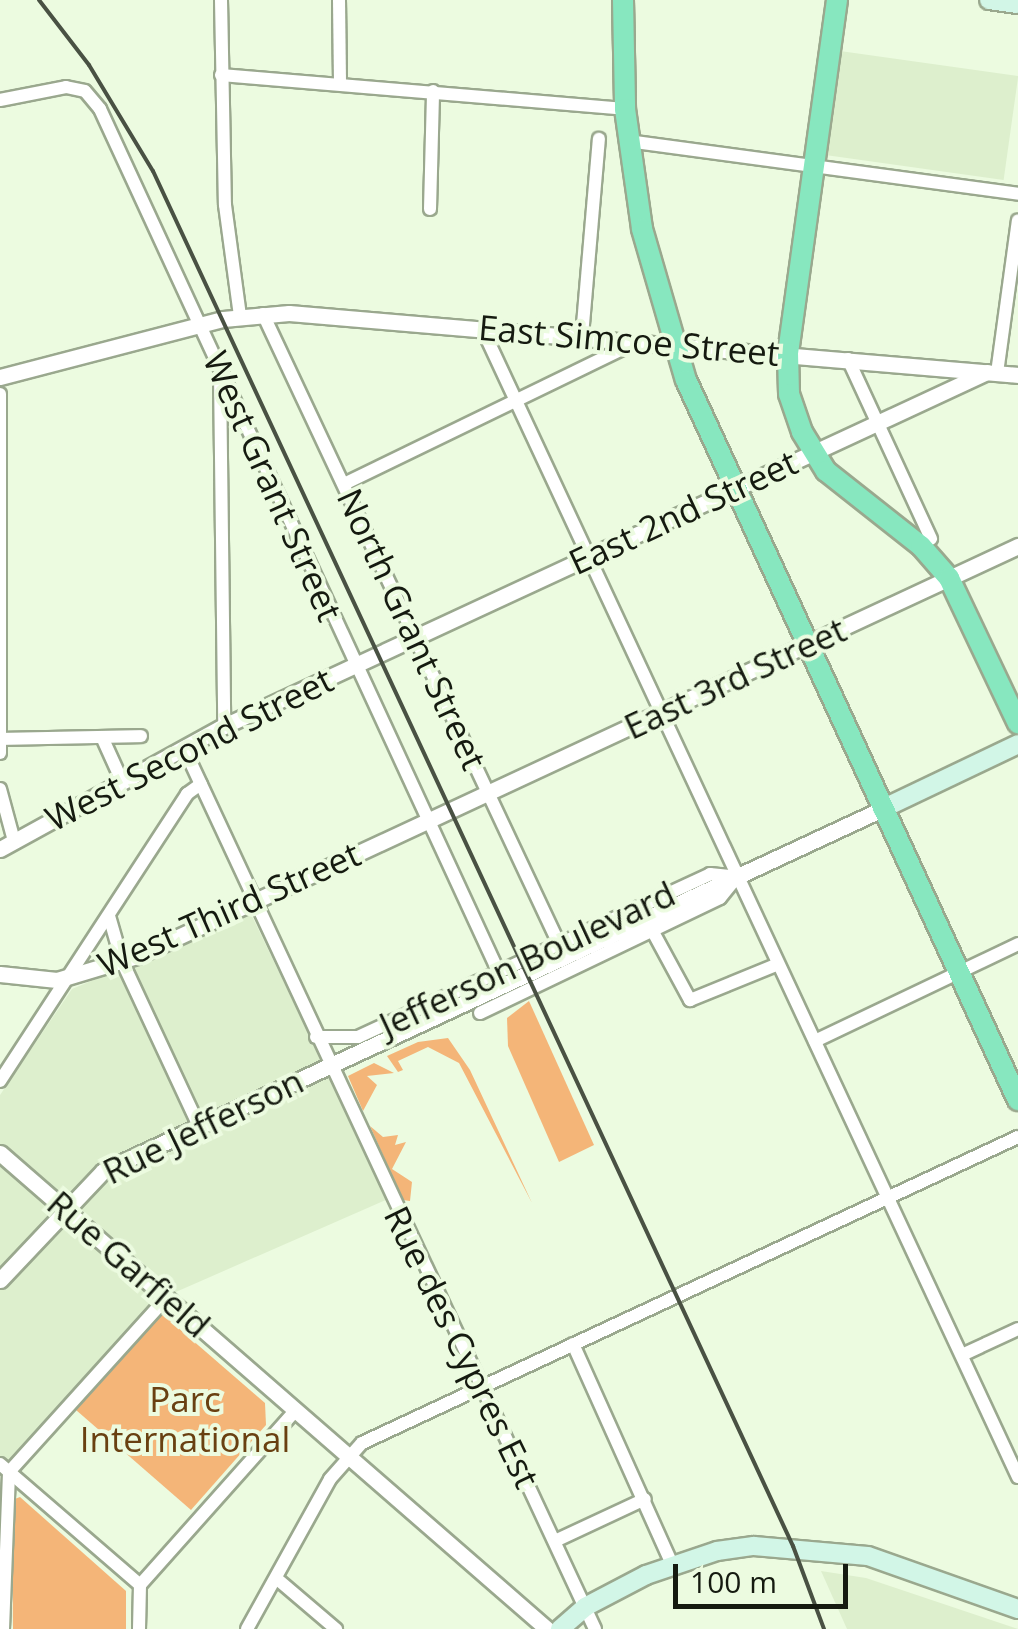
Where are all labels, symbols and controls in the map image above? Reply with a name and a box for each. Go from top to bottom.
street label: East Simcoe Street [477,306,781,374]
street label: West Grant Street [195,345,351,627]
street label: East 2nd Street [562,441,804,583]
street label: North Grant Street [329,482,495,776]
street label: East 3rd Street [617,608,853,748]
street label: West Second Street [38,658,340,840]
street label: West Third Street [91,832,367,986]
street label: Jefferson Boulevard [373,872,681,1046]
street label: Rue Jefferson [96,1059,310,1193]
street label: Rue Garfield [39,1182,219,1346]
street label: Rue des Cypres Est [376,1199,548,1495]
park label: Parc International [80,1378,290,1460]
scale bar [678,1544,853,1606]
text: 100 m [690,1561,777,1602]

